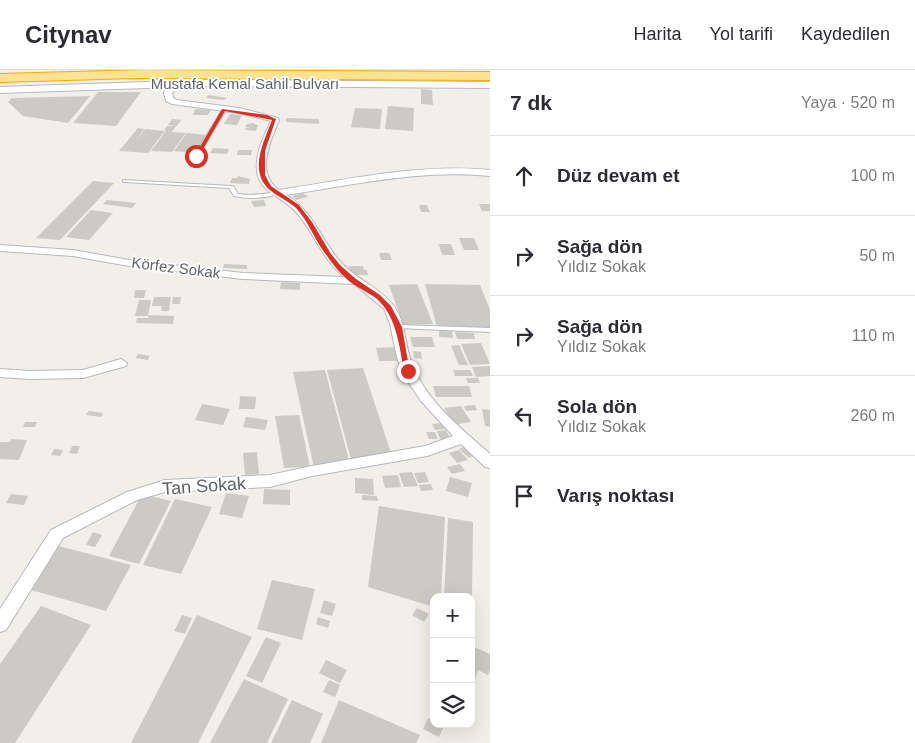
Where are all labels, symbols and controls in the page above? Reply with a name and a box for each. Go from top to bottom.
text: Citynav [25,21,112,48]
text: Harita [634,24,682,44]
text: Yol tarifi [710,24,773,44]
text: Kaydedilen [801,24,890,44]
street label: Mustafa Kemal Sahil Bulvarı [151,75,339,92]
text: 7 dk [510,91,552,114]
text: Yaya · 520 m [801,94,895,111]
route start [185,145,208,168]
icon: ahead [510,162,538,190]
text: Düz devam et [557,165,679,186]
text: 100 m [851,167,895,184]
text: Sağa dön [557,236,643,257]
icon: right [510,242,538,270]
text: 50 m [859,247,895,264]
street label: Körfez Sokak [131,254,222,281]
text: Yıldız Sokak [557,258,646,275]
text: Sağa dön [557,316,643,337]
icon: right [510,322,538,350]
text: 110 m [852,327,895,344]
text: Yıldız Sokak [557,338,646,355]
route end [397,360,420,383]
text: Sola dön [557,396,637,417]
icon: left [510,402,538,430]
text: 260 m [851,407,895,424]
text: Yıldız Sokak [557,418,646,435]
street label: Tan Sokak [161,473,248,499]
icon: arrive [510,482,538,510]
text: Varış noktası [557,485,674,506]
map controls [430,593,475,728]
button: + [430,593,475,638]
button: − [430,638,475,683]
button: layers [430,683,475,728]

